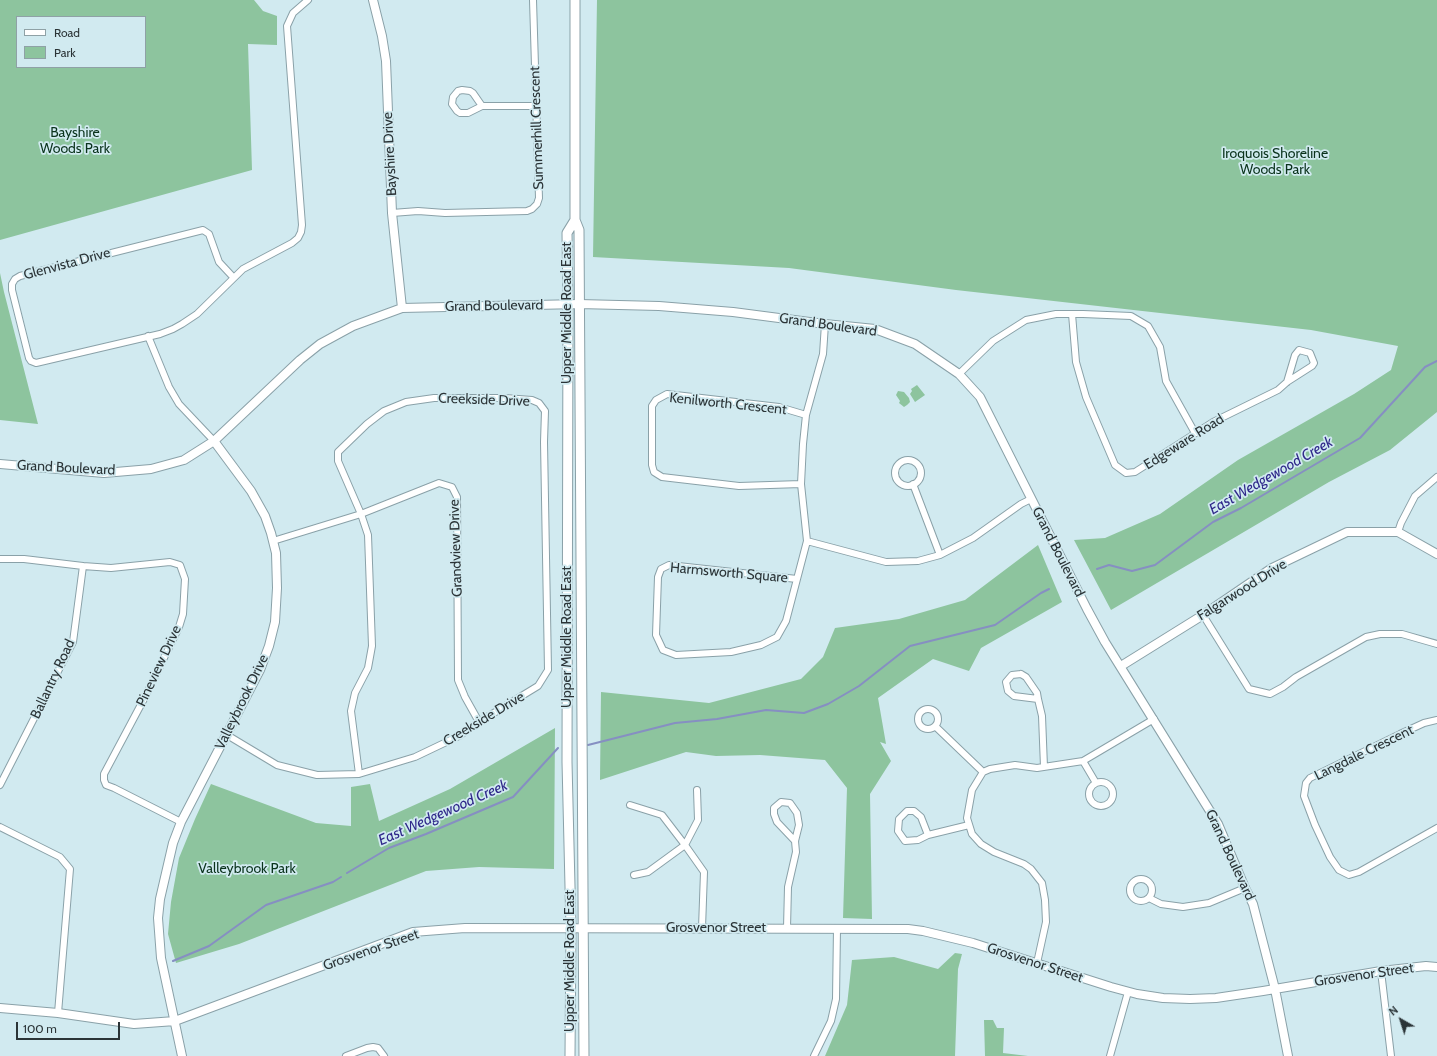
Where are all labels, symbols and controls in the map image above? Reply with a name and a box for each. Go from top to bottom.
legend [16,16,146,68]
text: Road [54,25,80,40]
text: Park [54,45,76,60]
street label: Summerhill Crescent [526,66,548,190]
street label: Bayshire Drive [379,112,401,196]
park label: Bayshire Woods Park [40,125,110,158]
park label: Iroquois Shoreline Woods Park [1222,146,1328,178]
street label: Upper Middle Road East [559,242,575,384]
street label: Glenvista Drive [22,244,112,284]
street label: Grand Boulevard [445,297,543,315]
street label: Grand Boulevard [778,310,878,340]
street label: Kenilworth Crescent [668,389,788,419]
street label: Creekside Drive [438,390,530,410]
street label: Edgeware Road [1141,411,1227,473]
water label: East Wedgewood Creek [1206,433,1336,519]
street label: Grand Boulevard [16,457,116,479]
street label: Grandview Drive [446,499,466,597]
street label: Grand Boulevard [1028,504,1088,600]
street label: Falgarwood Drive [1194,556,1290,624]
street label: Harmsworth Square [669,559,789,587]
street label: Upper Middle Road East [559,566,575,708]
street label: Pineview Drive [133,623,185,709]
street label: Ballantry Road [27,637,79,721]
street label: Valleybrook Drive [212,652,272,752]
street label: Creekside Drive [440,688,528,750]
street label: Langdale Crescent [1312,722,1416,784]
water label: East Wedgewood Creek [375,776,511,850]
street label: Grand Boulevard [1202,807,1258,903]
park label: Valleybrook Park [198,861,296,877]
street label: Upper Middle Road East [562,890,578,1032]
street label: Grosvenor Street [666,920,766,936]
street label: Grosvenor Street [321,926,421,974]
street label: Grosvenor Street [985,940,1085,986]
street label: Grosvenor Street [1313,960,1415,990]
north arrow [1381,1000,1421,1040]
text: N [1386,1003,1401,1019]
scale bar [18,1014,122,1040]
text: 100 m [23,1021,57,1036]

